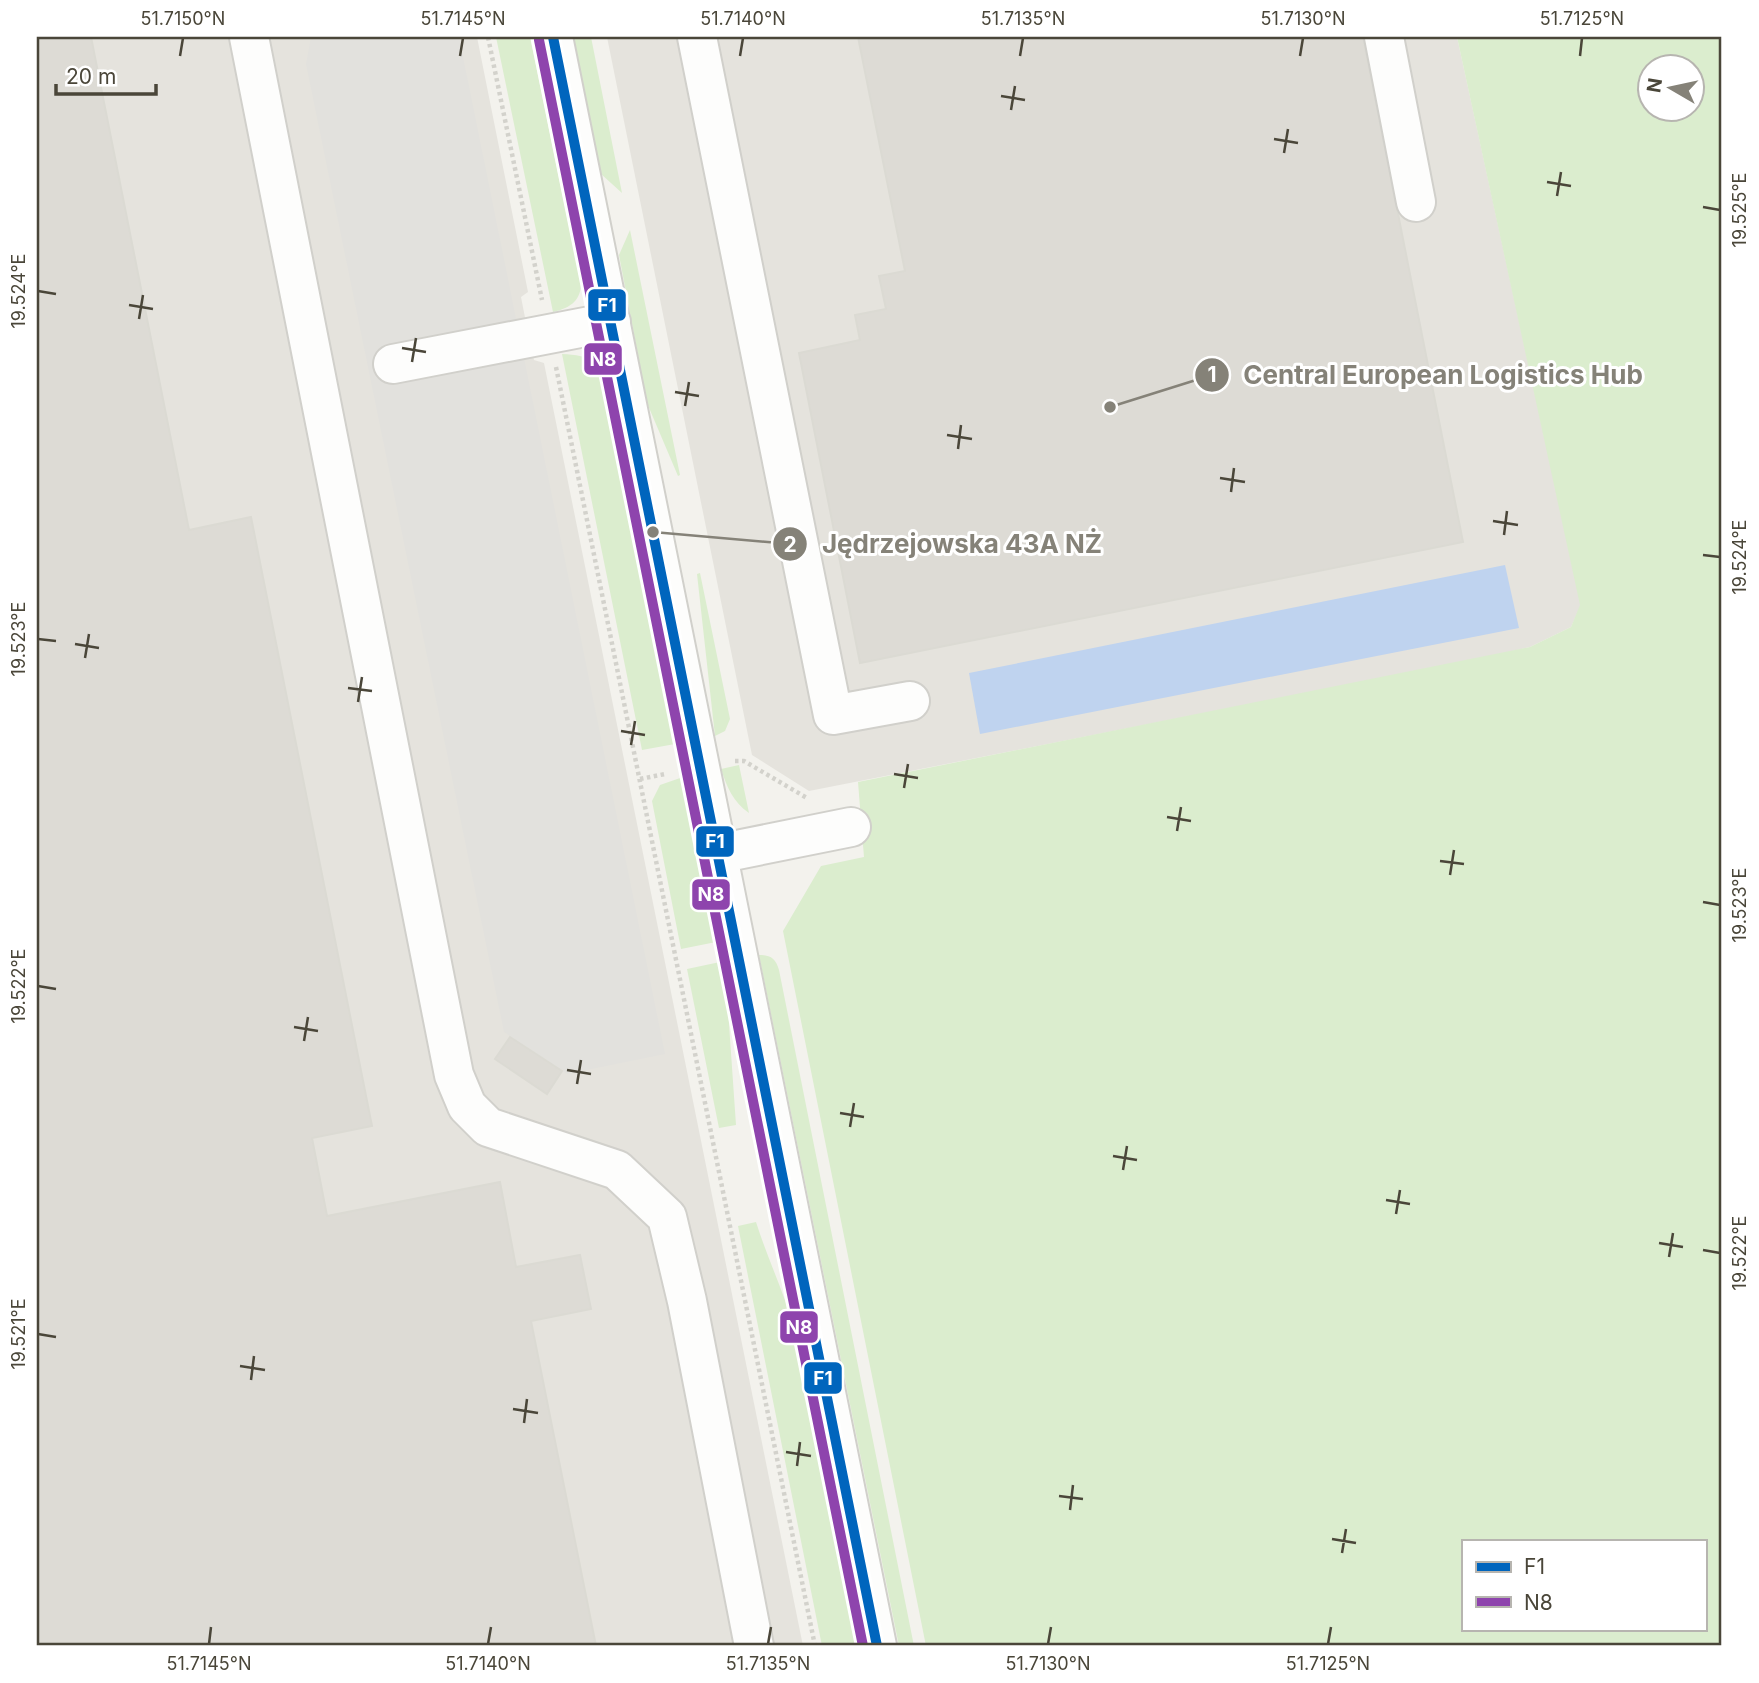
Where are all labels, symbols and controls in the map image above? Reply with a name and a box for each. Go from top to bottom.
text: 51.7150°N [141,8,225,29]
text: 51.7145°N [420,8,506,29]
text: 51.7140°N [700,8,786,29]
text: 51.7135°N [981,8,1065,29]
text: 51.7130°N [1261,8,1345,29]
text: 51.7125°N [1540,8,1624,29]
scale bar [56,52,156,96]
north arrow [1636,52,1706,122]
text: 20 m [66,64,116,89]
text: N [1642,76,1667,94]
text: 19.525°E [1729,173,1750,247]
text: 19.524°E [8,254,29,328]
line badge: F1 [587,288,627,322]
text: F1 [597,294,617,317]
line badge: N8 [583,342,623,376]
text: N8 [590,348,616,371]
callout: Central European Logistics Hub [1194,351,1657,398]
text: Central European Logistics Hub [1243,359,1643,390]
text: 1 [1207,362,1217,387]
text: 19.524°E [1729,520,1750,594]
callout: Jędrzejowska 43A NŻ [773,521,1116,568]
text: Jędrzejowska 43A NŻ [822,528,1102,559]
text: 2 [783,532,797,557]
text: 19.523°E [8,602,29,676]
line badge: F1 [695,825,735,858]
text: F1 [705,830,725,853]
text: 19.523°E [1729,868,1750,942]
line badge: N8 [691,878,731,911]
text: N8 [698,883,724,906]
text: 19.522°E [8,949,29,1023]
text: 19.522°E [1729,1216,1750,1290]
text: 19.521°E [8,1298,29,1370]
line badge: N8 [779,1310,819,1344]
text: N8 [786,1316,812,1339]
line badge: F1 [803,1361,843,1395]
text: F1 [813,1367,833,1390]
legend [1462,1540,1706,1630]
text: F1 [1524,1554,1545,1579]
text: N8 [1524,1590,1553,1615]
text: 51.7145°N [166,1653,252,1674]
text: 51.7140°N [445,1653,531,1674]
text: 51.7135°N [726,1653,810,1674]
text: 51.7130°N [1006,1653,1090,1674]
text: 51.7125°N [1286,1653,1370,1674]

